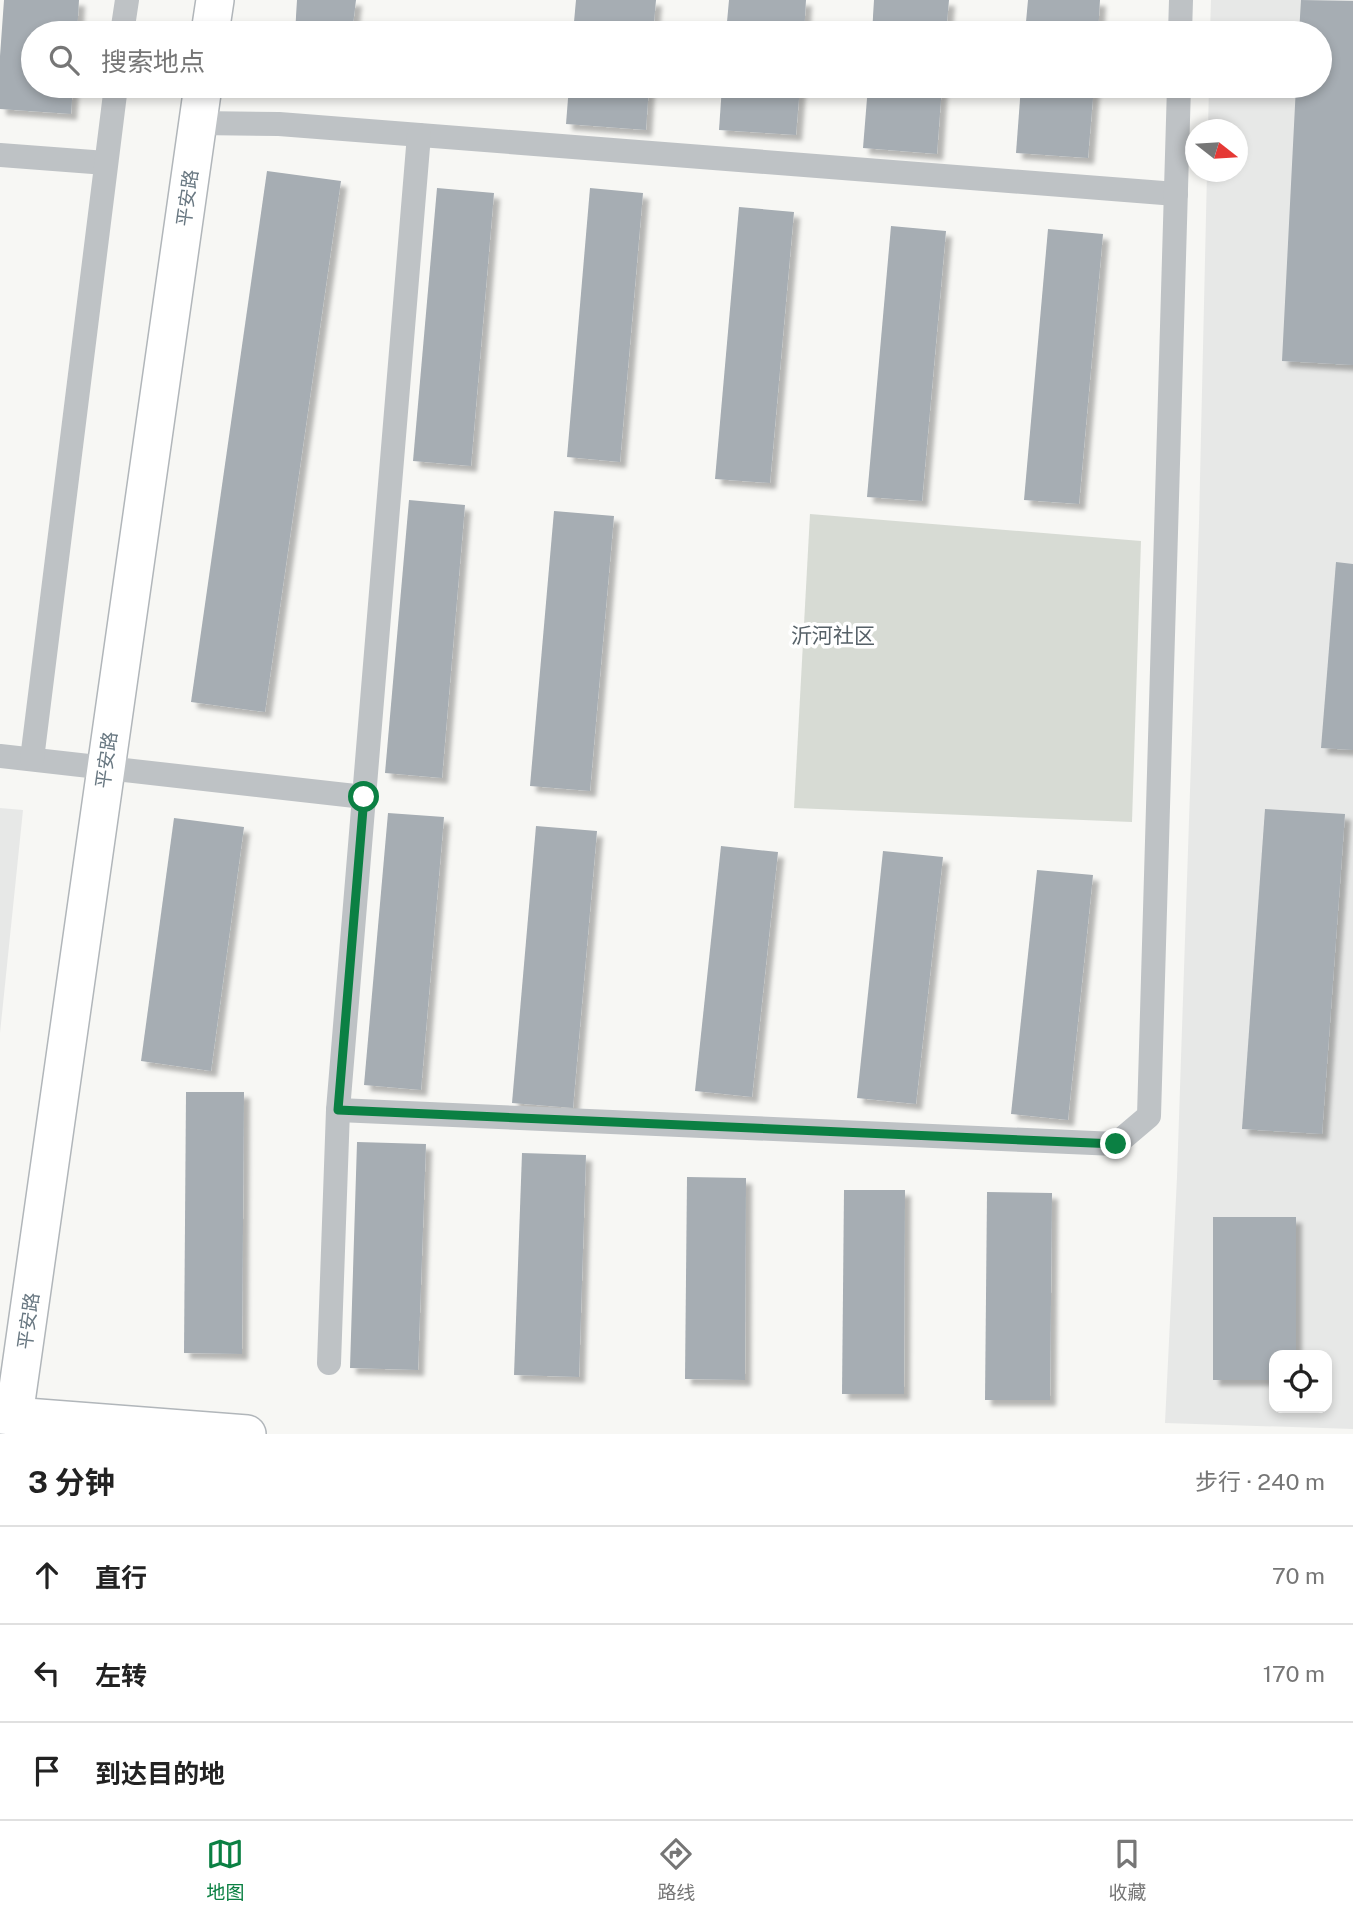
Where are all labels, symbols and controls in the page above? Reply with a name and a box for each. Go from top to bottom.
search box [21,21,1332,98]
icon: search [45,41,83,79]
text: 搜索地点 [101,46,205,77]
north arrow [1185,119,1248,182]
street label: 平安路 [172,168,202,228]
district label: 沂河社区 [791,623,875,648]
street label: 平安路 [91,730,121,790]
route start [348,781,379,812]
route end [1100,1128,1131,1159]
street label: 平安路 [13,1291,43,1351]
map controls [1269,1350,1332,1413]
button: locate [1269,1350,1332,1413]
text: 3 分钟 [28,1464,115,1500]
text: 步行 · 240 m [1195,1468,1325,1495]
icon: ahead [28,1556,66,1594]
text: 直行 [95,1562,147,1593]
text: 70 m [1272,1562,1325,1589]
icon: left [28,1654,66,1692]
text: 左转 [95,1660,147,1691]
text: 170 m [1263,1660,1325,1687]
icon: arrive [28,1752,66,1790]
text: 到达目的地 [95,1758,225,1789]
tab: 地图 [206,1835,245,1904]
tab: 路线 [657,1835,696,1904]
tab: 收藏 [1108,1835,1147,1904]

